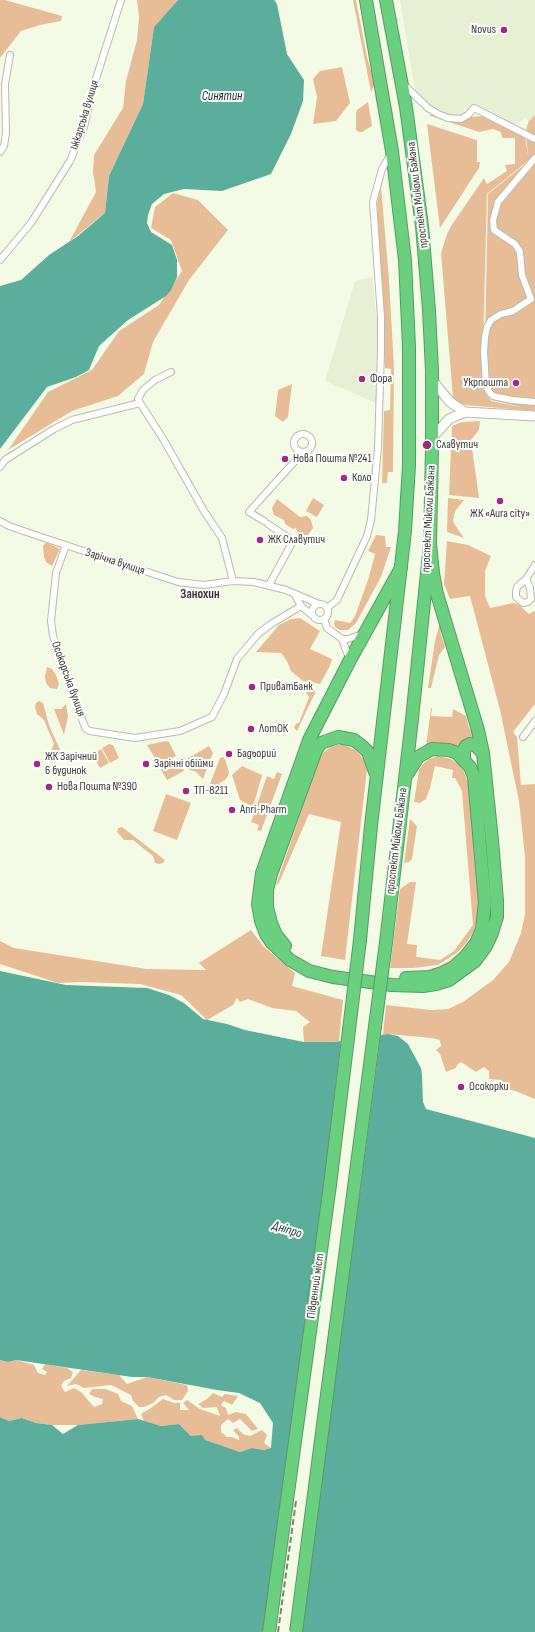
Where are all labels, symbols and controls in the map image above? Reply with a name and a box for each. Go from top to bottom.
place label: Novus [471,23,496,37]
marker: Novus [499,25,509,35]
street label: Іжкарська вулиця [68,78,102,152]
water label: Синятин [202,89,242,105]
street label: проспект Миколи Бажана [404,141,432,249]
place label: Фора [370,372,392,386]
marker: Фора [357,374,367,384]
place label: Укрпошта [463,376,508,390]
marker: Укрпошта [511,378,521,388]
place label: Славутич [436,438,478,452]
marker: Славутич [421,439,433,451]
place label: Нова Пошта №241 [293,452,372,466]
marker: Нова Пошта №241 [280,454,290,464]
street label: проспект Миколи Бажана [419,465,439,573]
place label: Коло [352,471,371,485]
marker: Коло [339,473,349,483]
marker: ЖК «Aura city» [495,496,505,506]
place label: ЖК «Aura city» [470,507,530,521]
place label: ЖК Славутич [268,533,325,547]
marker: ЖК Славутич [255,535,265,545]
street label: Зарічна вулиця [83,546,147,578]
district label: Занохин [180,587,220,603]
street label: Осокорська вулиця [48,639,88,719]
place label: ПриватБанк [260,680,313,694]
marker: ПриватБанк [247,682,257,692]
place label: ЛотОК [259,722,288,736]
marker: ЛотОК [246,724,256,734]
place label: Бадьорий [237,747,276,761]
marker: Бадьорий [224,749,234,759]
place label: ЖК Зарічний 6 будинок [45,750,97,778]
place label: Зарічні обійми [154,757,213,771]
marker: ЖК Зарічний 6 будинок [32,759,42,769]
marker: Зарічні обійми [141,759,151,769]
place label: Нова Пошта №390 [57,780,137,794]
marker: Нова Пошта №390 [44,782,54,792]
place label: ТП-8211 [194,784,228,798]
marker: ТП-8211 [181,786,191,796]
street label: проспект Миколи Бажана [383,787,411,895]
place label: Anri-Pharm [240,803,287,817]
marker: Anri-Pharm [227,805,237,815]
place label: Осокорки [469,1080,509,1094]
marker: Осокорки [456,1082,466,1092]
water label: Дніпро [270,1218,304,1242]
street label: Південний міст [304,1253,328,1319]

